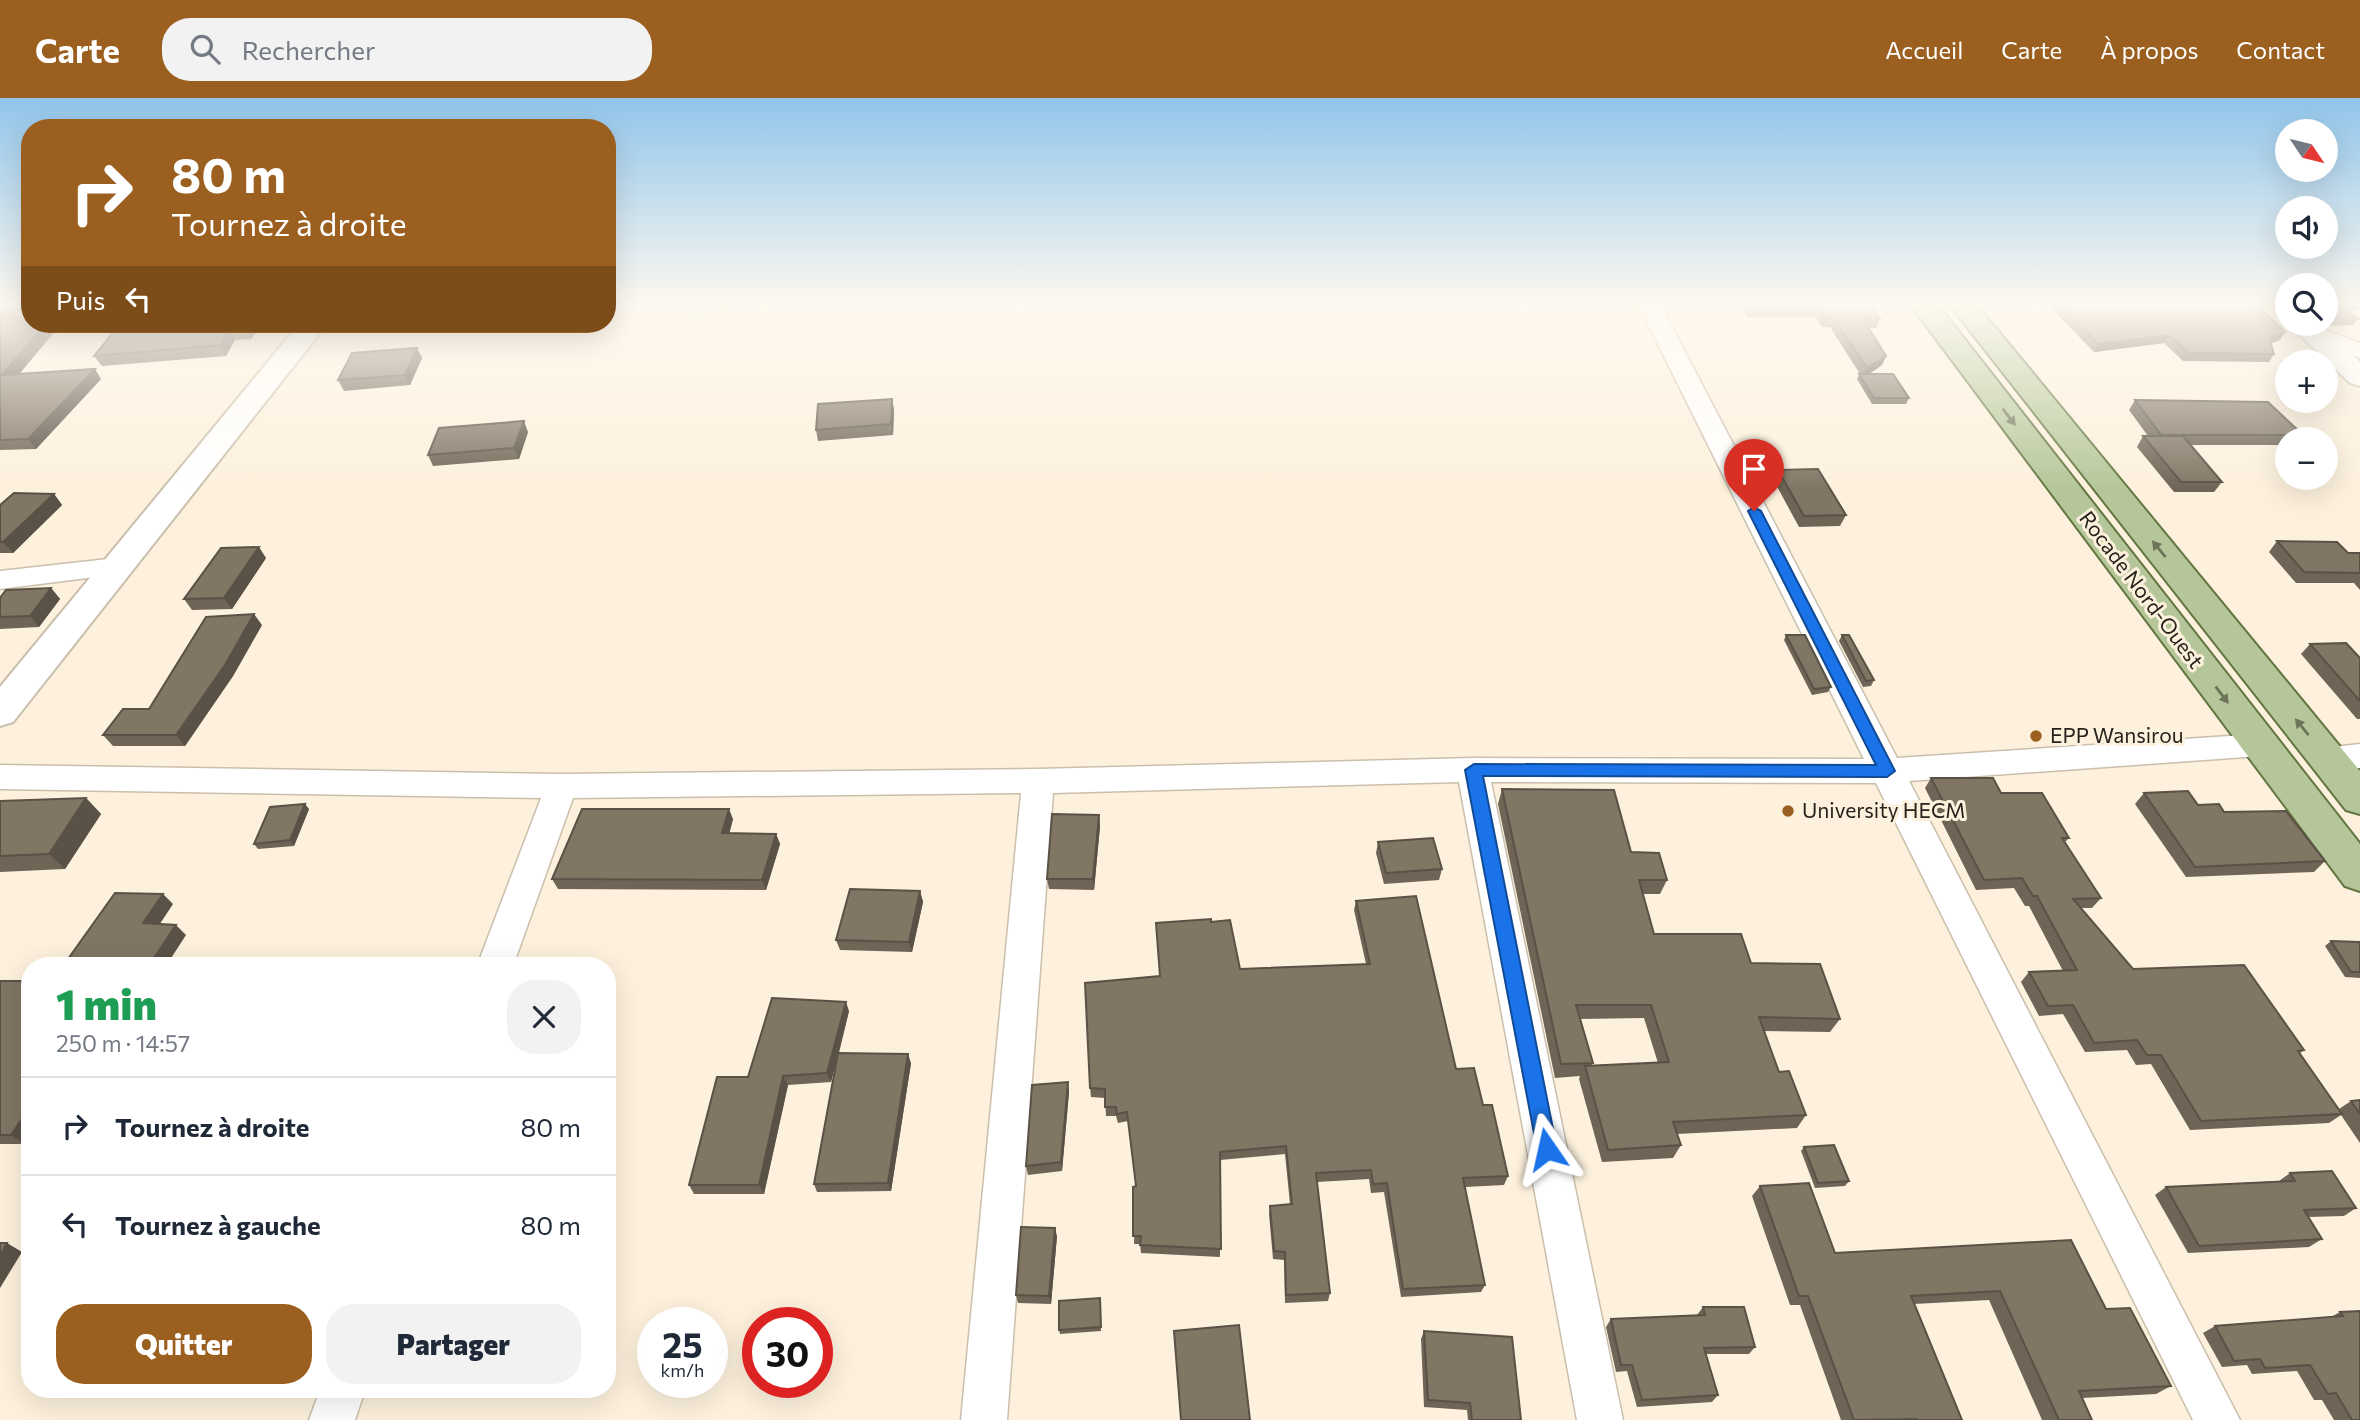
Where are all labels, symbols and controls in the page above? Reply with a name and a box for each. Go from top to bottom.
search box [162,18,652,81]
text: Carte [35,29,120,70]
icon: search [186,30,224,68]
text: Rechercher [242,34,375,65]
text: Accueil [1885,35,1963,64]
text: Carte [2001,35,2062,64]
text: À propos [2100,35,2198,64]
text: Contact [2236,35,2325,64]
north arrow [2275,119,2338,182]
map controls [2275,119,2338,490]
text: 80 m [171,143,286,203]
icon: right [56,147,147,238]
button: sound [2275,196,2338,259]
text: Tournez à droite [171,203,407,243]
button: search [2275,273,2338,336]
icon: left [119,280,157,318]
text: Puis [56,284,105,315]
button: + [2275,350,2338,413]
one-way arrow [2002,408,2016,426]
button: − [2275,427,2338,490]
pin [1724,439,1784,511]
icon: arrive [1735,450,1773,488]
street label: Rocade Nord-Ouest [2075,506,2209,672]
one-way arrow [2152,541,2167,559]
one-way arrow [2214,686,2228,704]
one-way arrow [2294,718,2309,736]
place label: EPP Wansirou [2050,722,2183,747]
marker: EPP Wansirou [2028,728,2044,744]
place label: University HECM [1802,797,1965,822]
marker: University HECM [1780,803,1796,819]
text: 1 min [56,977,157,1029]
button: close [507,980,581,1054]
text: 250 m · 14:57 [56,1029,190,1057]
icon: right [56,1107,94,1145]
text: Tournez à droite [115,1111,310,1142]
text: 80 m [521,1111,581,1142]
position arrow [1510,1112,1584,1186]
icon: left [56,1205,94,1243]
text: Tournez à gauche [115,1209,321,1240]
text: 80 m [521,1209,581,1240]
button: Quitter [56,1304,312,1384]
button: Partager [326,1304,581,1384]
speed limit sign: 30 [742,1307,833,1398]
text: 25 [662,1322,703,1365]
text: km/h [661,1359,704,1381]

